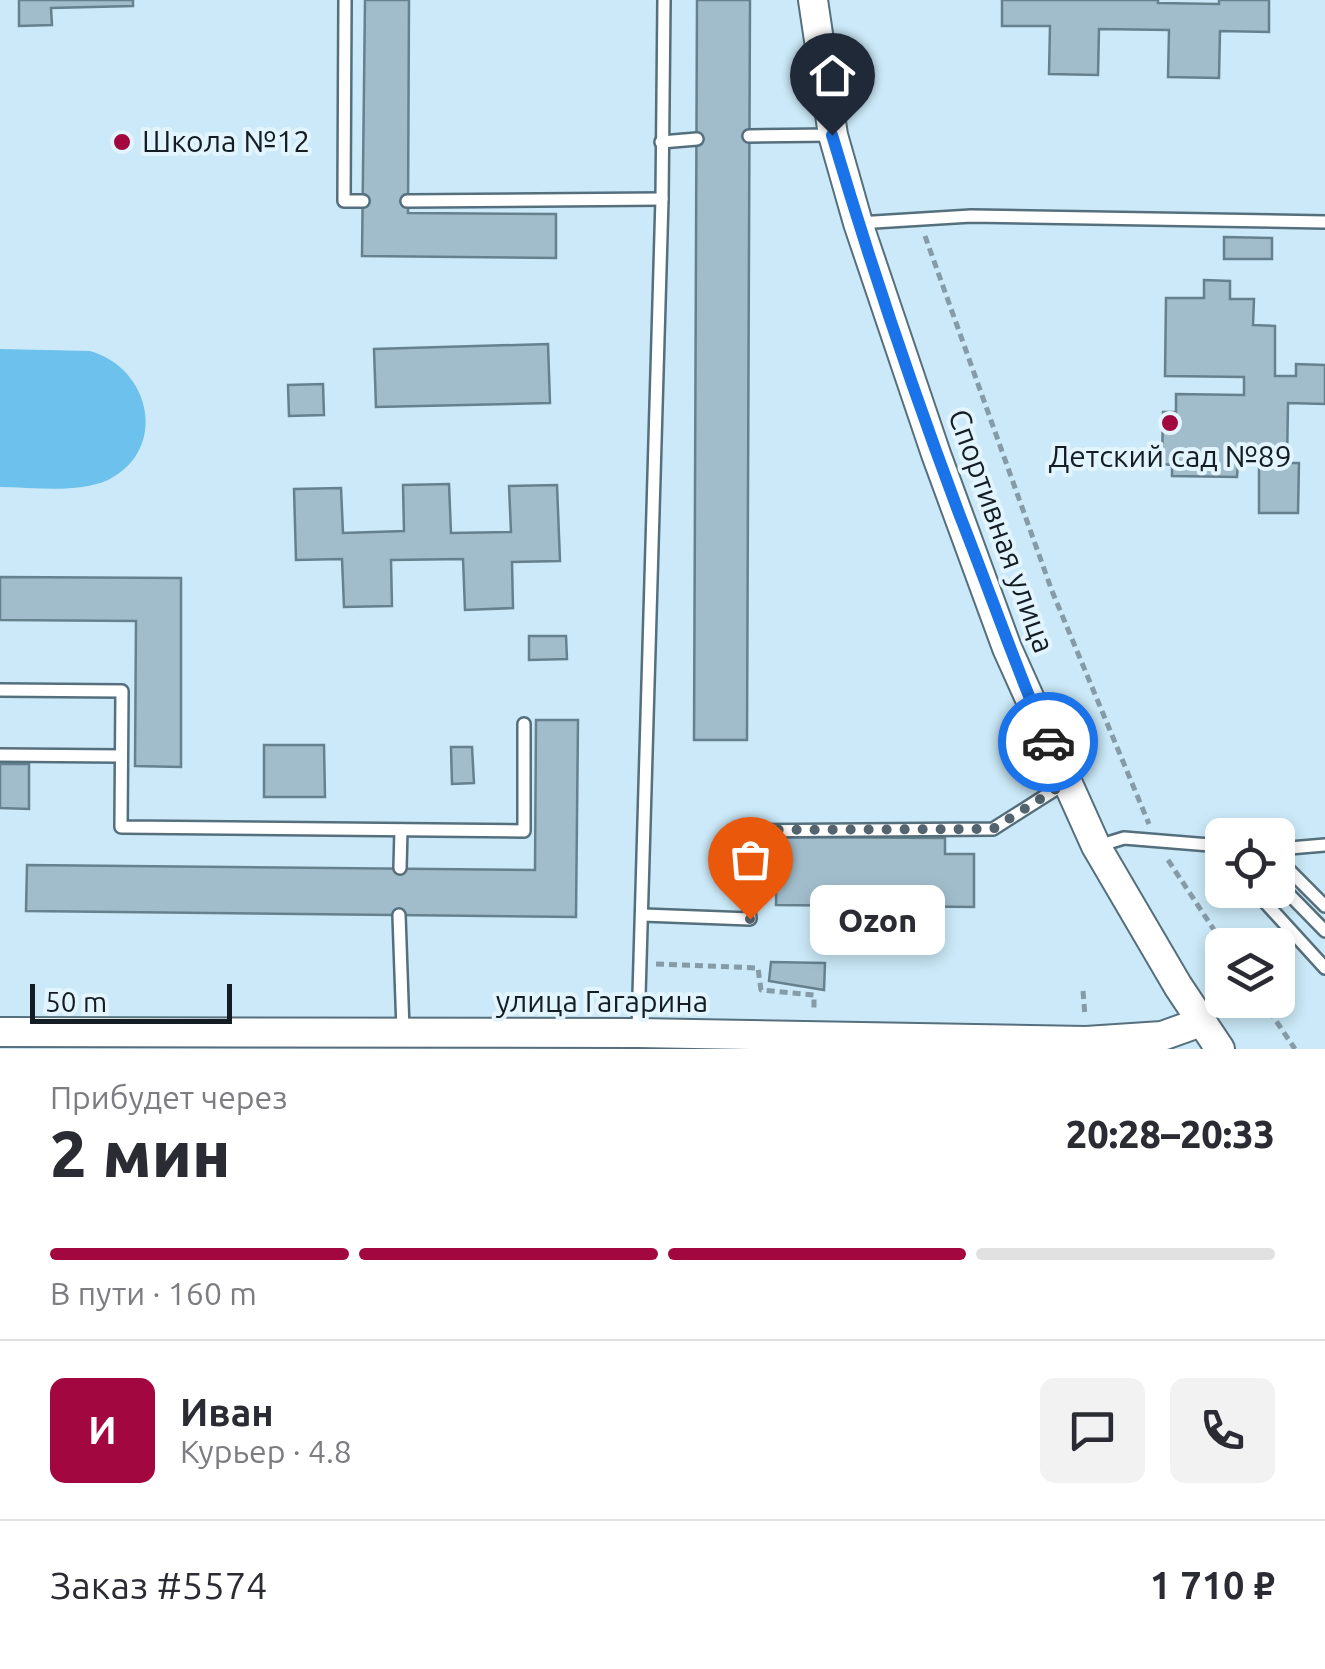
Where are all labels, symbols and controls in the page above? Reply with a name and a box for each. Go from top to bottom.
pin [790,33,875,136]
icon: home [805,48,860,103]
place label: Школа №12 [142,124,310,158]
marker: Школа №12 [111,131,133,153]
street label: Спортивная улица [942,404,1062,657]
marker: Детский сад №89 [1159,412,1181,434]
place label: Детский сад №89 [1048,439,1292,473]
courier [998,692,1098,792]
icon: car [1021,715,1076,770]
pin [708,817,793,920]
map controls [1205,818,1295,1018]
button: locate [1205,818,1295,908]
icon: bag [723,832,778,887]
callout: Ozon [810,884,945,954]
text: Ozon [838,902,917,938]
button: layers [1205,928,1295,1018]
scale bar [30,979,232,1024]
street label: улица Гагарина [496,984,708,1018]
text: 50 m [45,986,107,1017]
text: Прибудет через [50,1079,288,1115]
text: 20:28–20:33 [1066,1113,1275,1155]
text: 2 мин [50,1116,231,1189]
text: В пути · 160 m [50,1275,257,1311]
button: chat [1040,1378,1145,1483]
button: phone [1170,1378,1275,1483]
text: Иван [180,1391,274,1433]
text: И [88,1409,117,1451]
text: Курьер · 4.8 [180,1433,352,1469]
text: Заказ #5574 [50,1564,268,1606]
text: 1 710 ₽ [1150,1564,1275,1606]

